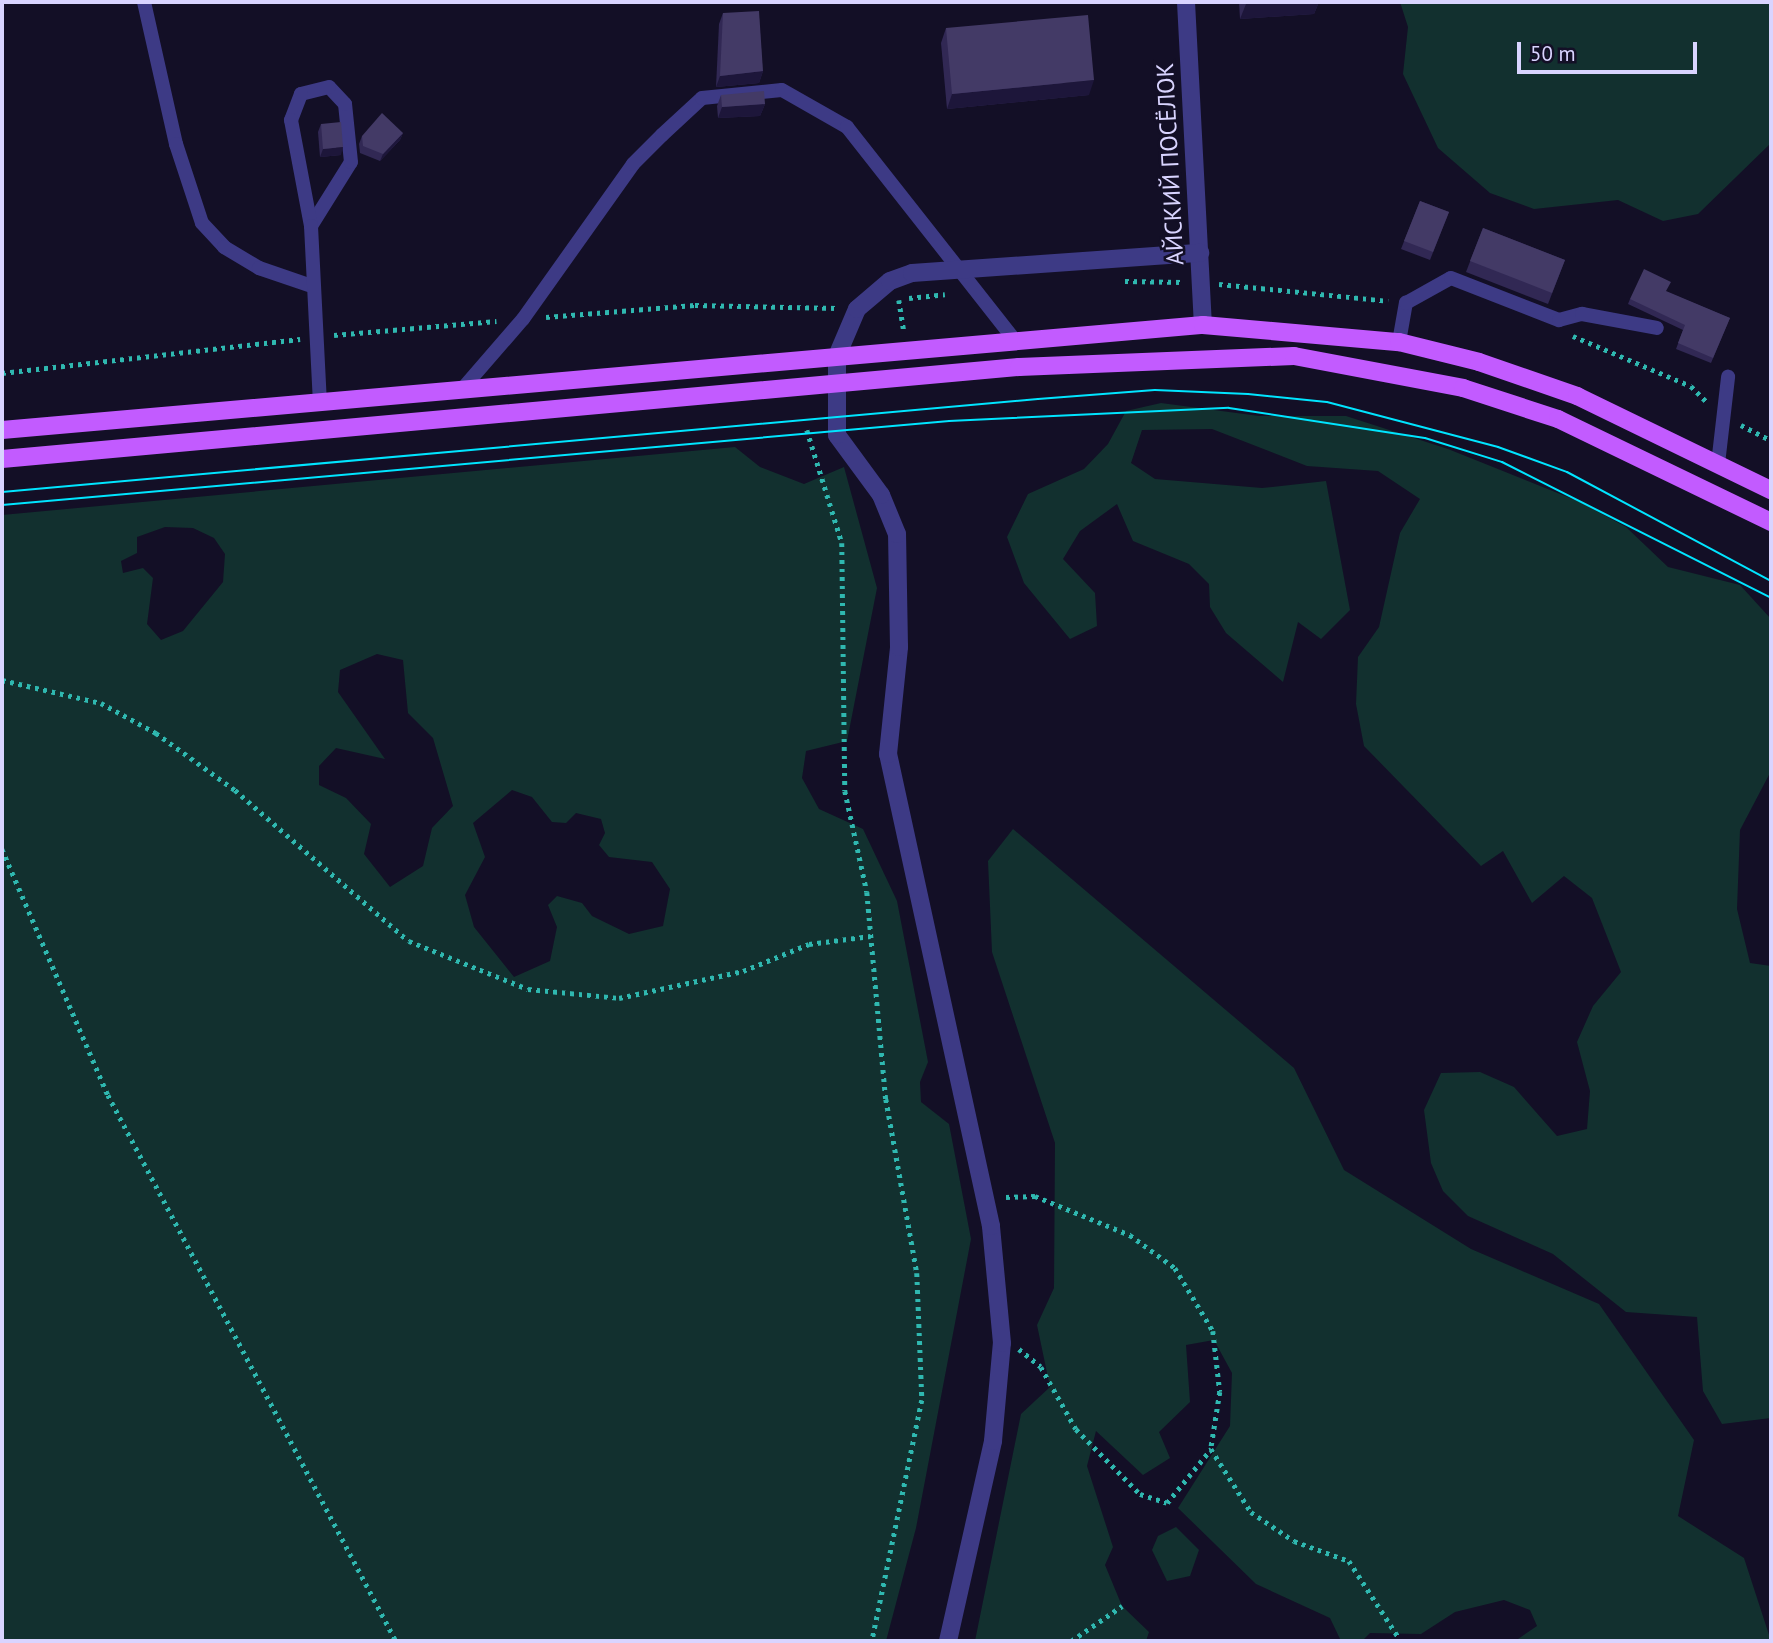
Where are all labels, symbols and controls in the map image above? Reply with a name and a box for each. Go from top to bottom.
scale bar [1521,28,1701,72]
text: 50 m [1530,40,1576,67]
street label: АЙСКИЙ ПОСЁЛОК [1150,62,1190,266]

